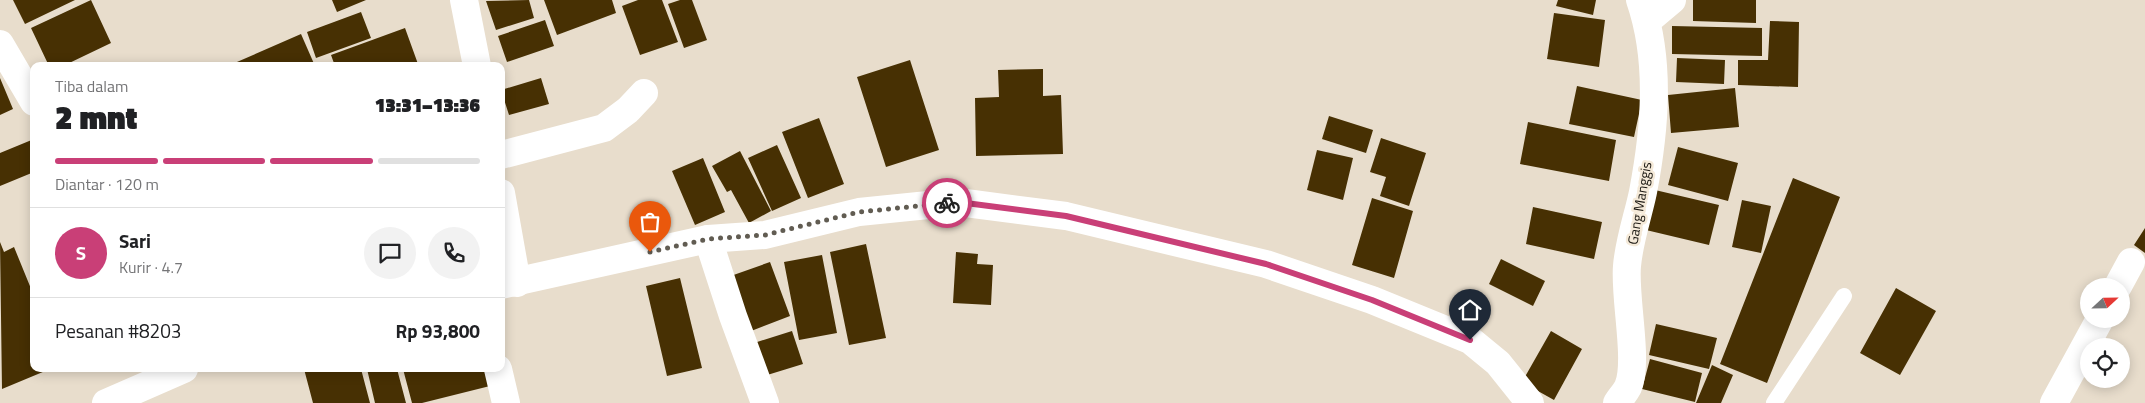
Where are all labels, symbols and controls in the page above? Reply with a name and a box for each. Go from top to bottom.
text: Tiba dalam [55,74,128,98]
text: 13:31–13:36 [375,90,480,119]
text: 2 mnt [55,93,137,141]
street label: Gang Manggis [1621,160,1657,246]
text: Diantar · 120 m [55,172,159,196]
courier [922,178,972,228]
icon: bike [933,189,961,217]
pin [629,201,671,252]
icon: bag [636,208,664,236]
text: Sari [119,226,151,255]
button: chat [364,227,416,279]
button: phone [428,227,480,279]
text: S [76,238,86,267]
text: Kurir · 4.7 [119,255,183,279]
north arrow [2080,278,2130,328]
map controls [2080,278,2130,388]
pin [1449,289,1491,340]
icon: home [1456,296,1484,324]
text: Pesanan #8203 [55,316,181,345]
text: Rp 93,800 [396,316,480,345]
button: locate [2080,338,2130,388]

